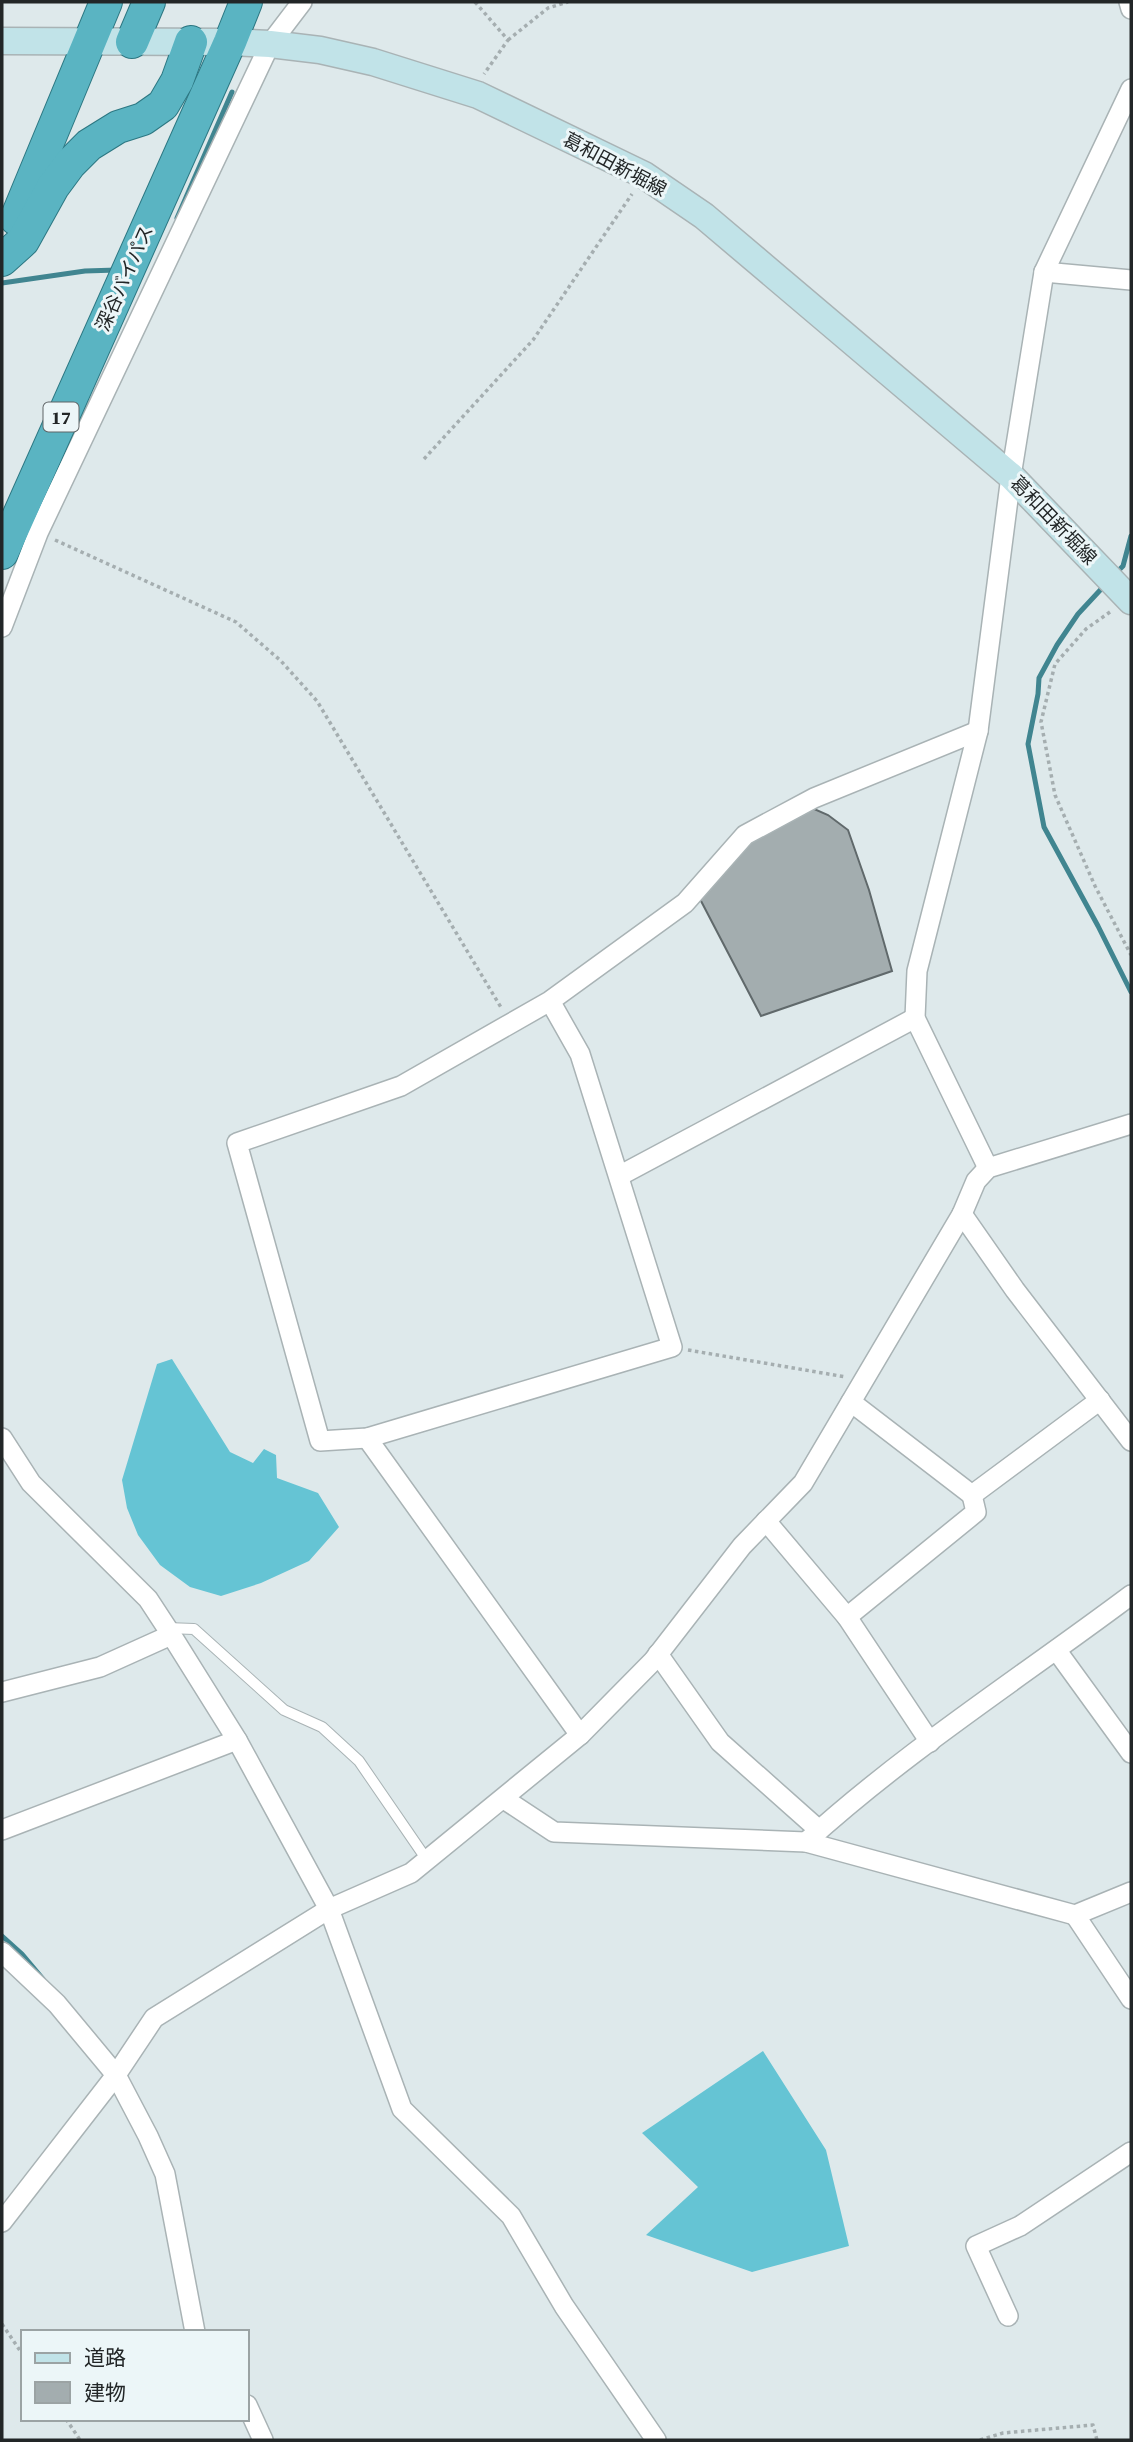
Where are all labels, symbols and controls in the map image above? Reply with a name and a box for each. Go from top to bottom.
street label: 葛和田新堀線 [559,126,671,202]
street label: 深谷バイパス [89,221,159,335]
road number: 17 [43,402,78,432]
street label: 葛和田新堀線 [1005,470,1103,570]
legend [21,2330,248,2421]
text: 道路 [84,2343,126,2372]
text: 建物 [84,2378,126,2407]

